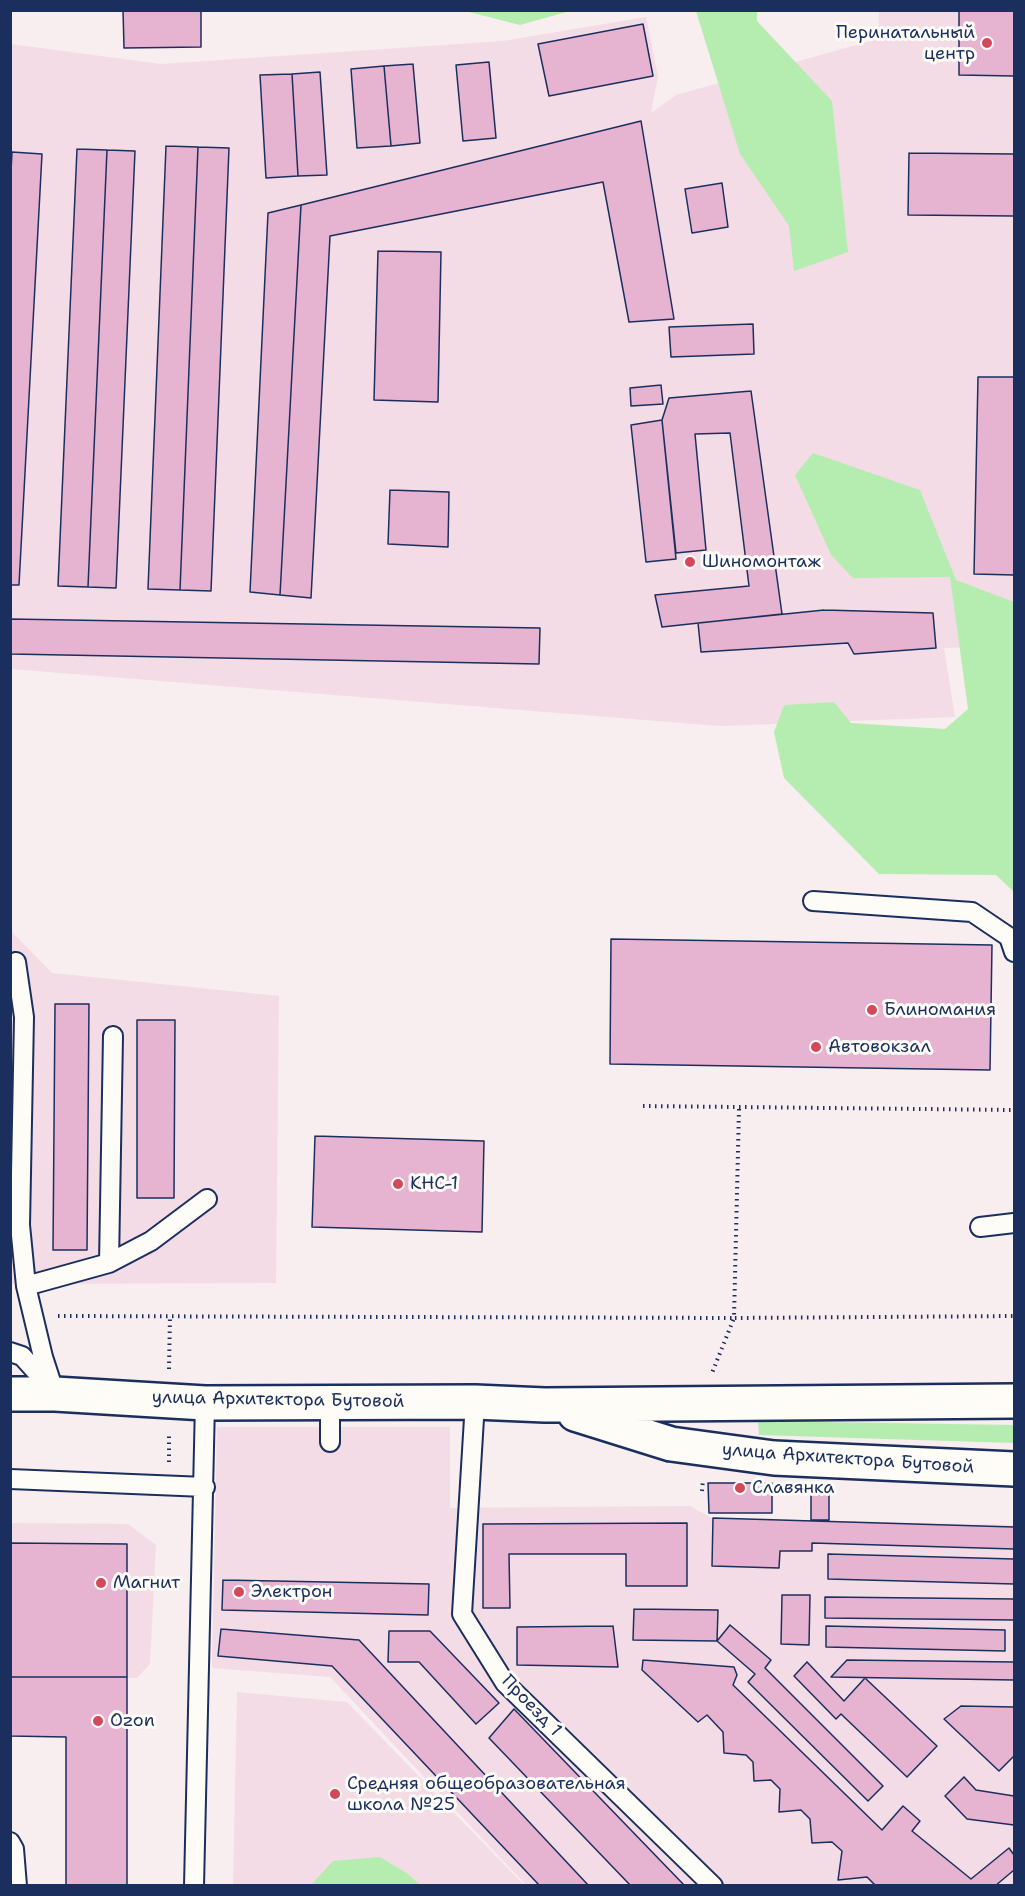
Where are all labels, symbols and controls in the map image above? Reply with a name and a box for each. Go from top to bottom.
place label: Перинатальный центр [836,22,975,64]
marker: Перинатальный центр [980,36,994,50]
place label: Шиномонтаж [702,551,821,573]
marker: Шиномонтаж [683,555,697,569]
place label: Блиномания [884,999,996,1021]
marker: Блиномания [865,1003,879,1017]
place label: Автовокзал [828,1036,931,1058]
marker: Автовокзал [809,1040,823,1054]
place label: КНС-1 [410,1173,458,1195]
marker: КНС-1 [391,1177,405,1191]
street label: улица Архитектора Бутовой [152,1387,404,1413]
street label: улица Архитектора Бутовой [721,1439,975,1479]
place label: Славянка [752,1477,835,1499]
marker: Славянка [733,1481,747,1495]
place label: Магнит [113,1572,180,1594]
marker: Магнит [94,1576,108,1590]
place label: Электрон [251,1581,332,1603]
marker: Электрон [232,1585,246,1599]
street label: Проезд 1 [497,1671,565,1741]
place label: Ozon [110,1710,155,1732]
marker: Ozon [91,1714,105,1728]
place label: Средняя общеобразовательная школа №25 [347,1773,626,1816]
marker: Средняя общеобразовательная школа №25 [328,1787,342,1801]

